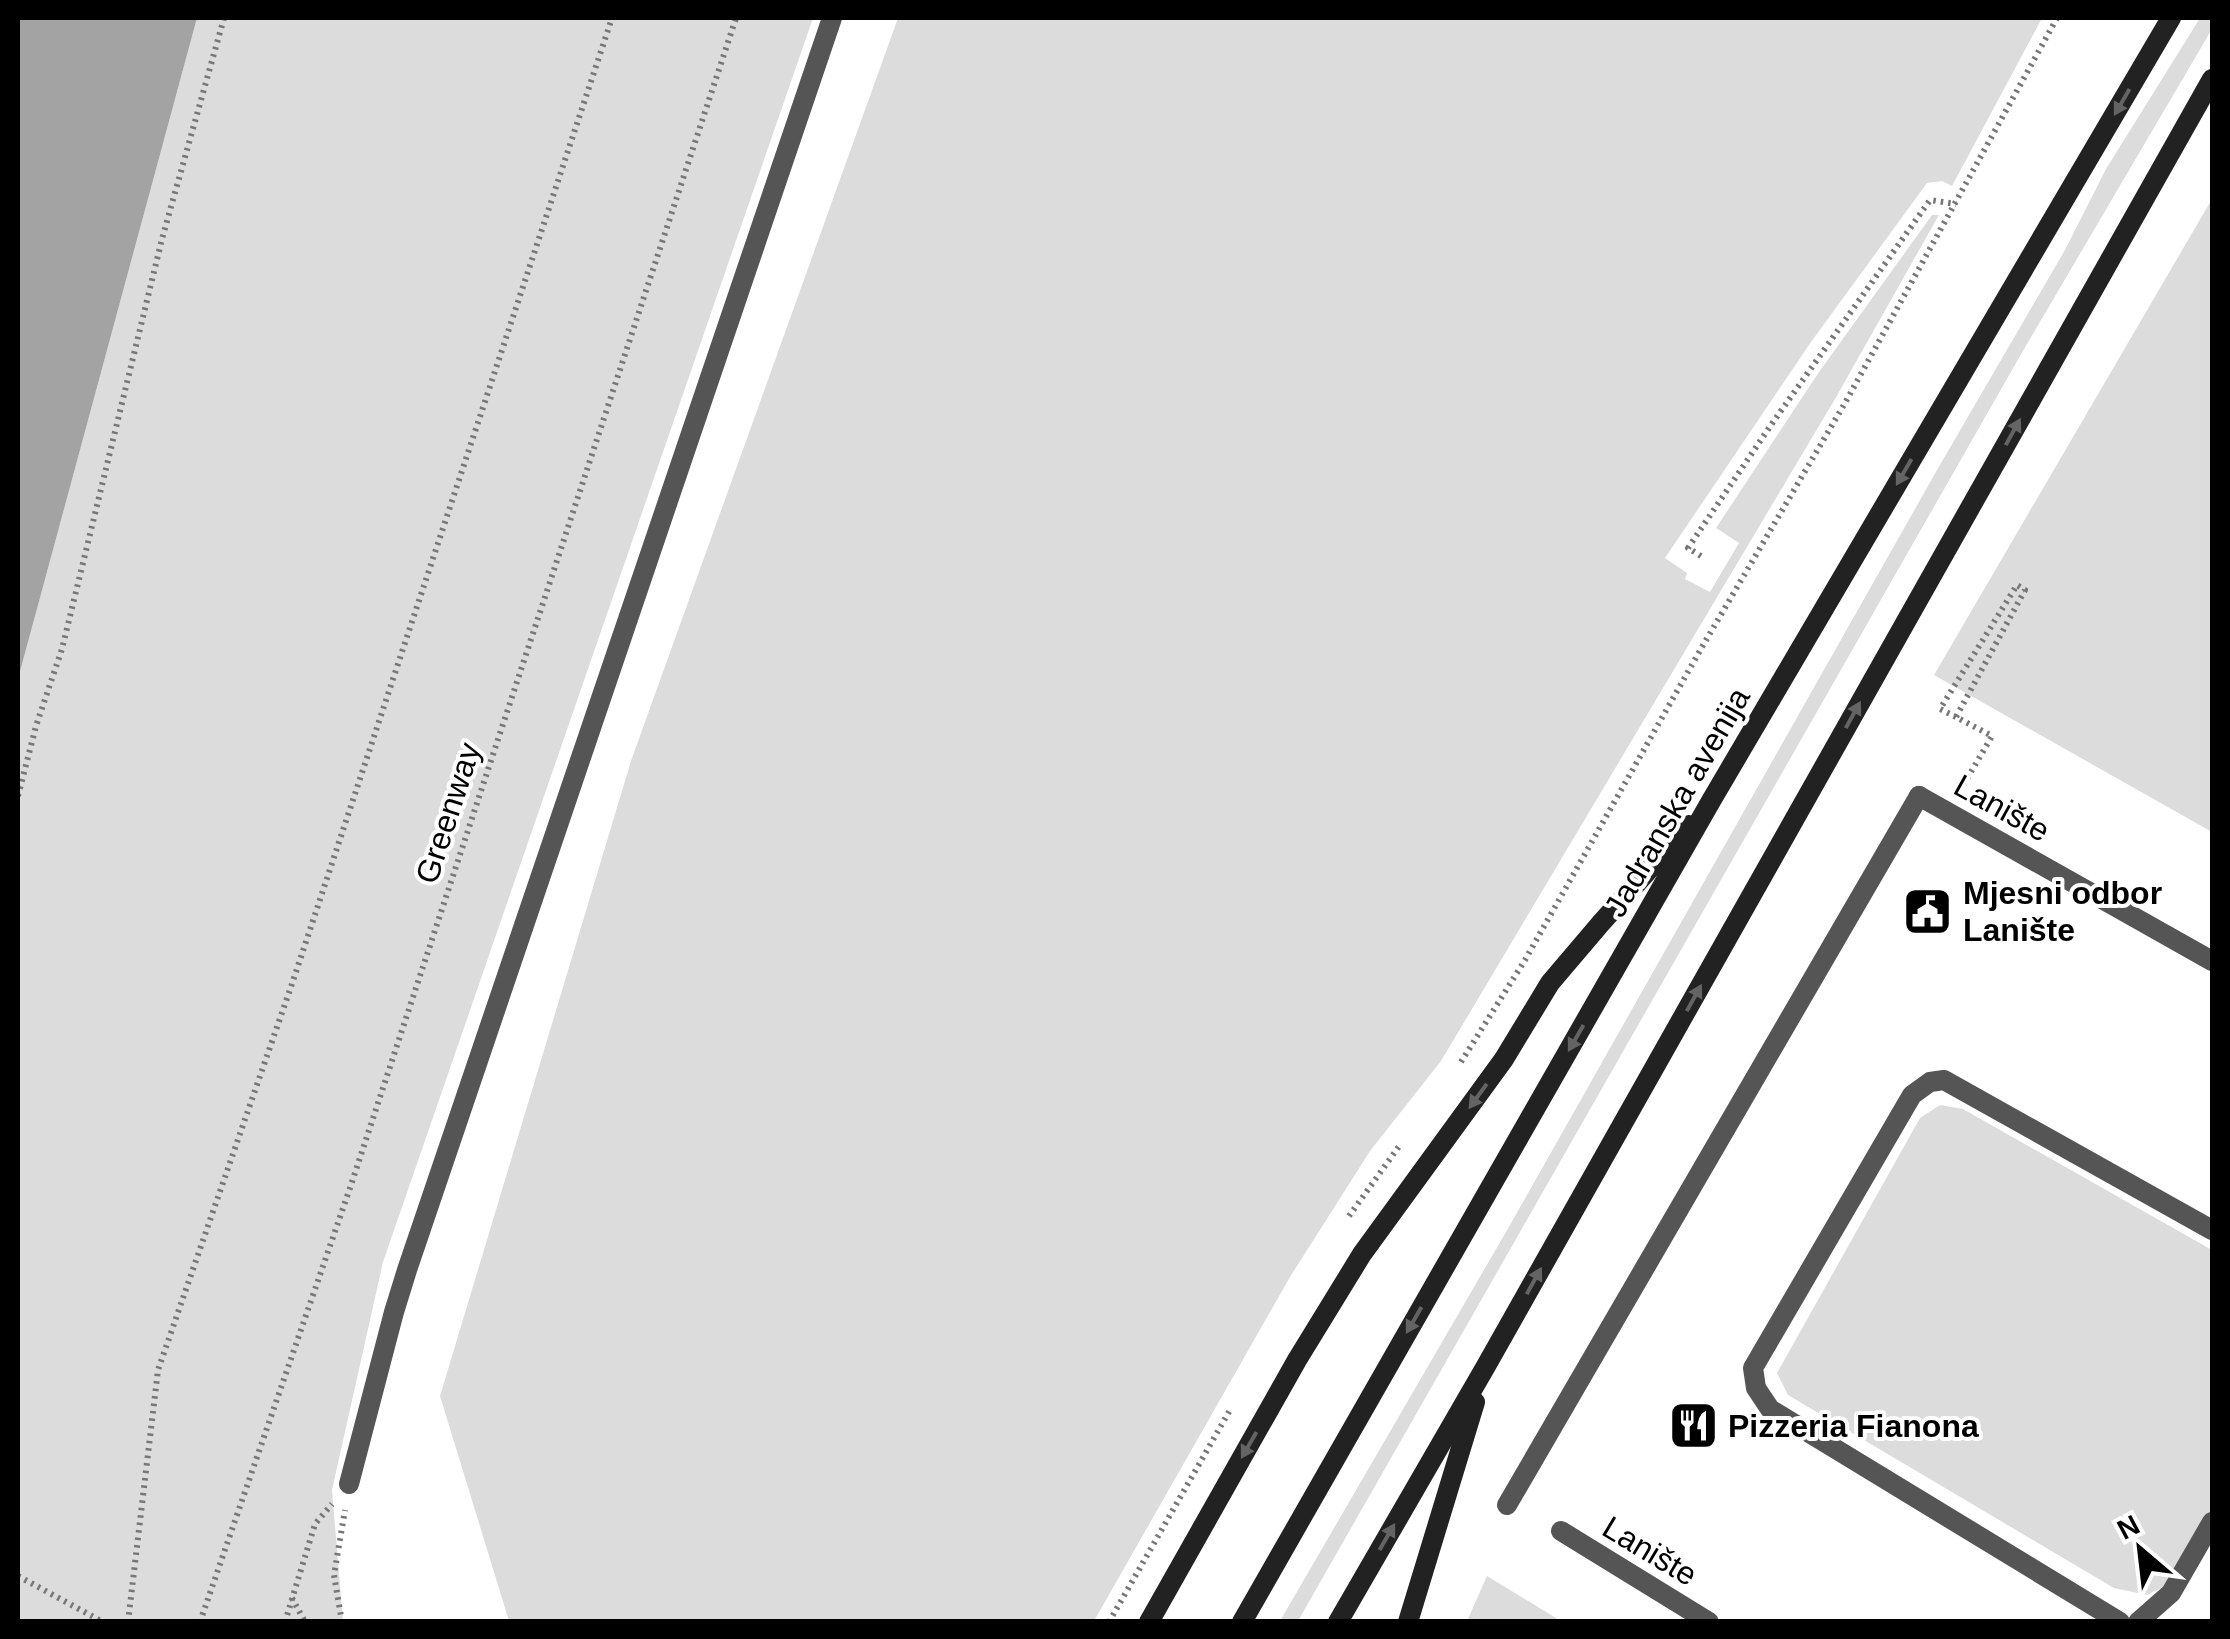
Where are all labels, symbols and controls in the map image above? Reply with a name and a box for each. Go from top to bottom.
one-way arrow [2114,87,2131,116]
one-way arrow [2004,418,2022,446]
one-way arrow [1896,458,1913,487]
street label: Jadranska avenija [1597,681,1757,923]
one-way arrow [1844,701,1862,729]
street label: Greenway [408,738,488,888]
street label: Lanište [1948,767,2056,849]
place label: Mjesni odbor Lanište [1963,875,2162,948]
public building icon: Mjesni odbor Lanište [1902,885,1954,937]
one-way arrow [1684,984,1702,1012]
one-way arrow [1567,1024,1585,1052]
one-way arrow [1468,1083,1488,1110]
one-way arrow [1525,1267,1542,1295]
one-way arrow [1406,1306,1424,1334]
restaurant icon: Pizzeria Fianona [1667,1400,1719,1452]
place label: Pizzeria Fianona [1728,1408,1979,1444]
one-way arrow [1240,1430,1257,1459]
north arrow [2090,1499,2190,1599]
street label: Lanište [1597,1509,1703,1593]
text: N [2112,1509,2145,1546]
one-way arrow [1377,1523,1395,1551]

